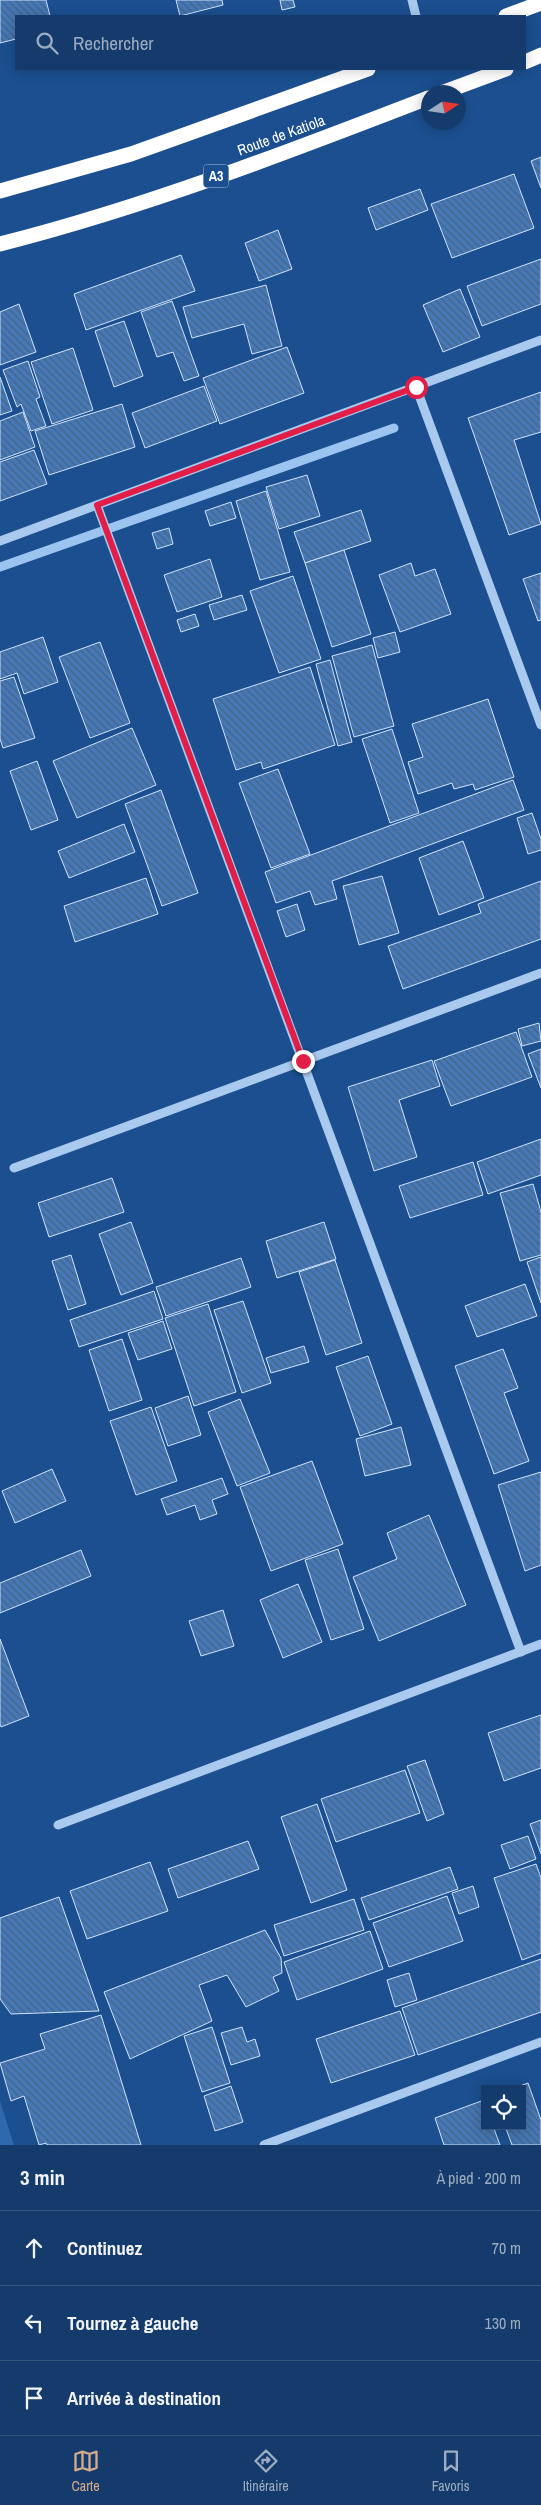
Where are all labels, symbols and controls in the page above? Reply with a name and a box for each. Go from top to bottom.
search box [15,15,526,70]
icon: search [33,29,61,57]
text: Rechercher [73,30,154,56]
north arrow [421,85,466,130]
street label: Route de Katiola [234,109,328,161]
road number: A3 [204,165,228,188]
route start [405,376,428,399]
route end [292,1050,315,1073]
map controls [481,2085,526,2130]
button: locate [481,2085,526,2130]
text: 3 min [20,2163,65,2192]
text: À pied · 200 m [436,2167,521,2189]
icon: ahead [20,2234,48,2262]
text: Continuez [67,2235,142,2261]
text: 70 m [492,2237,521,2259]
icon: left [20,2309,48,2337]
text: Tournez à gauche [67,2310,198,2336]
text: 130 m [485,2312,521,2334]
icon: arrive [20,2384,48,2412]
text: Arrivée à destination [67,2385,221,2411]
tab: Carte [72,2447,100,2495]
tab: Itinéraire [243,2447,289,2495]
tab: Favoris [432,2447,469,2495]

